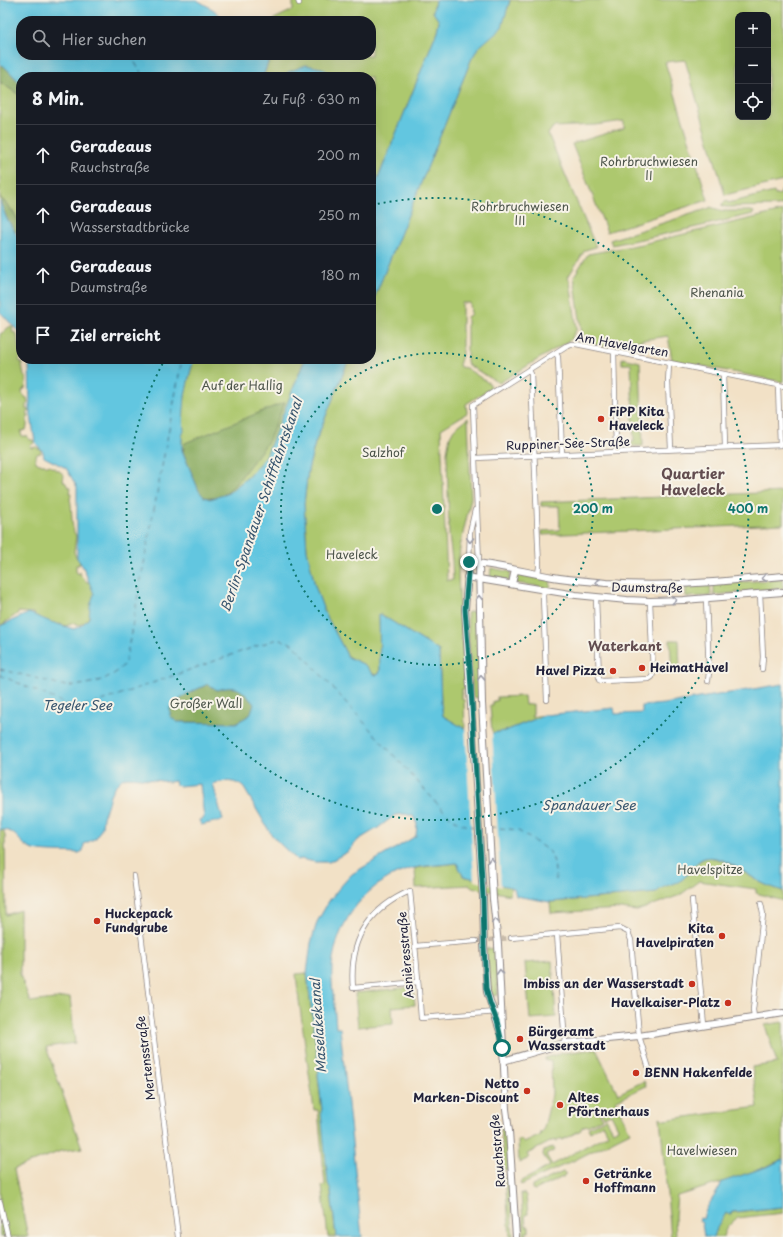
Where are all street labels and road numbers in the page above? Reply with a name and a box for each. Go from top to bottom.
street label: Am Havelgarten [574,327,670,361]
street label: Ruppiner-See-Straße [506,432,630,454]
street label: Daumstraße [611,577,683,597]
street label: Asnièresstraße [392,911,418,999]
street label: Mertensstraße [131,1015,159,1101]
street label: Rauchstraße [485,1114,509,1189]

